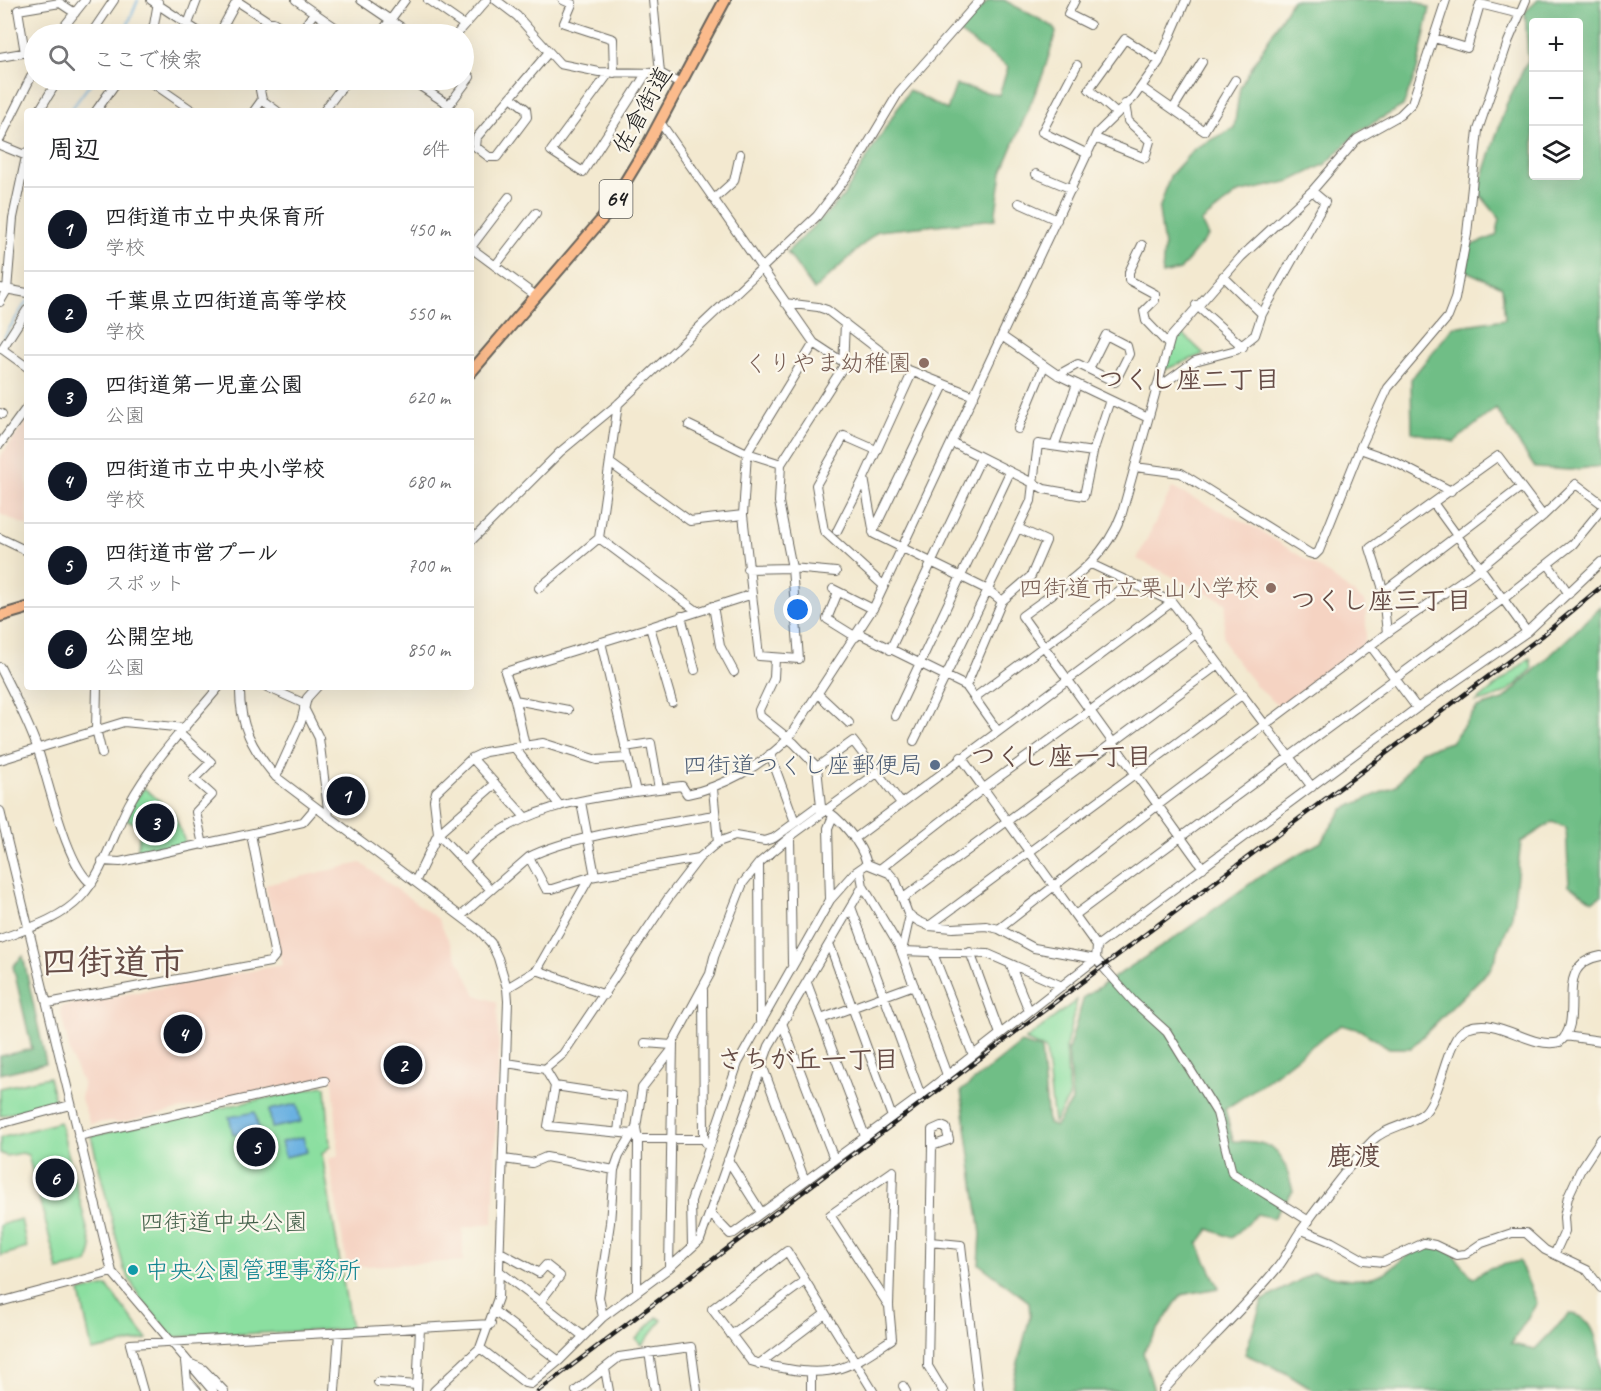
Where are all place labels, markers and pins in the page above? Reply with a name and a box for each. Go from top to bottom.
place label: くりやま幼稚園 [744,348,912,378]
marker: くりやま幼稚園 [917,356,931,370]
place label: 四街道市立栗山小学校 [1019,573,1259,603]
marker: 四街道市立栗山小学校 [1264,581,1278,595]
place label: 四街道つくし座郵便局 [683,750,923,780]
marker: 四街道つくし座郵便局 [928,758,942,772]
pin: 1 [326,774,366,818]
pin: 3 [136,800,174,846]
pin: 4 [164,1012,202,1056]
pin: 2 [384,1042,422,1088]
pin: 5 [236,1124,276,1170]
pin: 6 [36,1156,74,1200]
place label: 中央公園管理事務所 [145,1255,361,1285]
marker: 中央公園管理事務所 [126,1263,140,1277]

